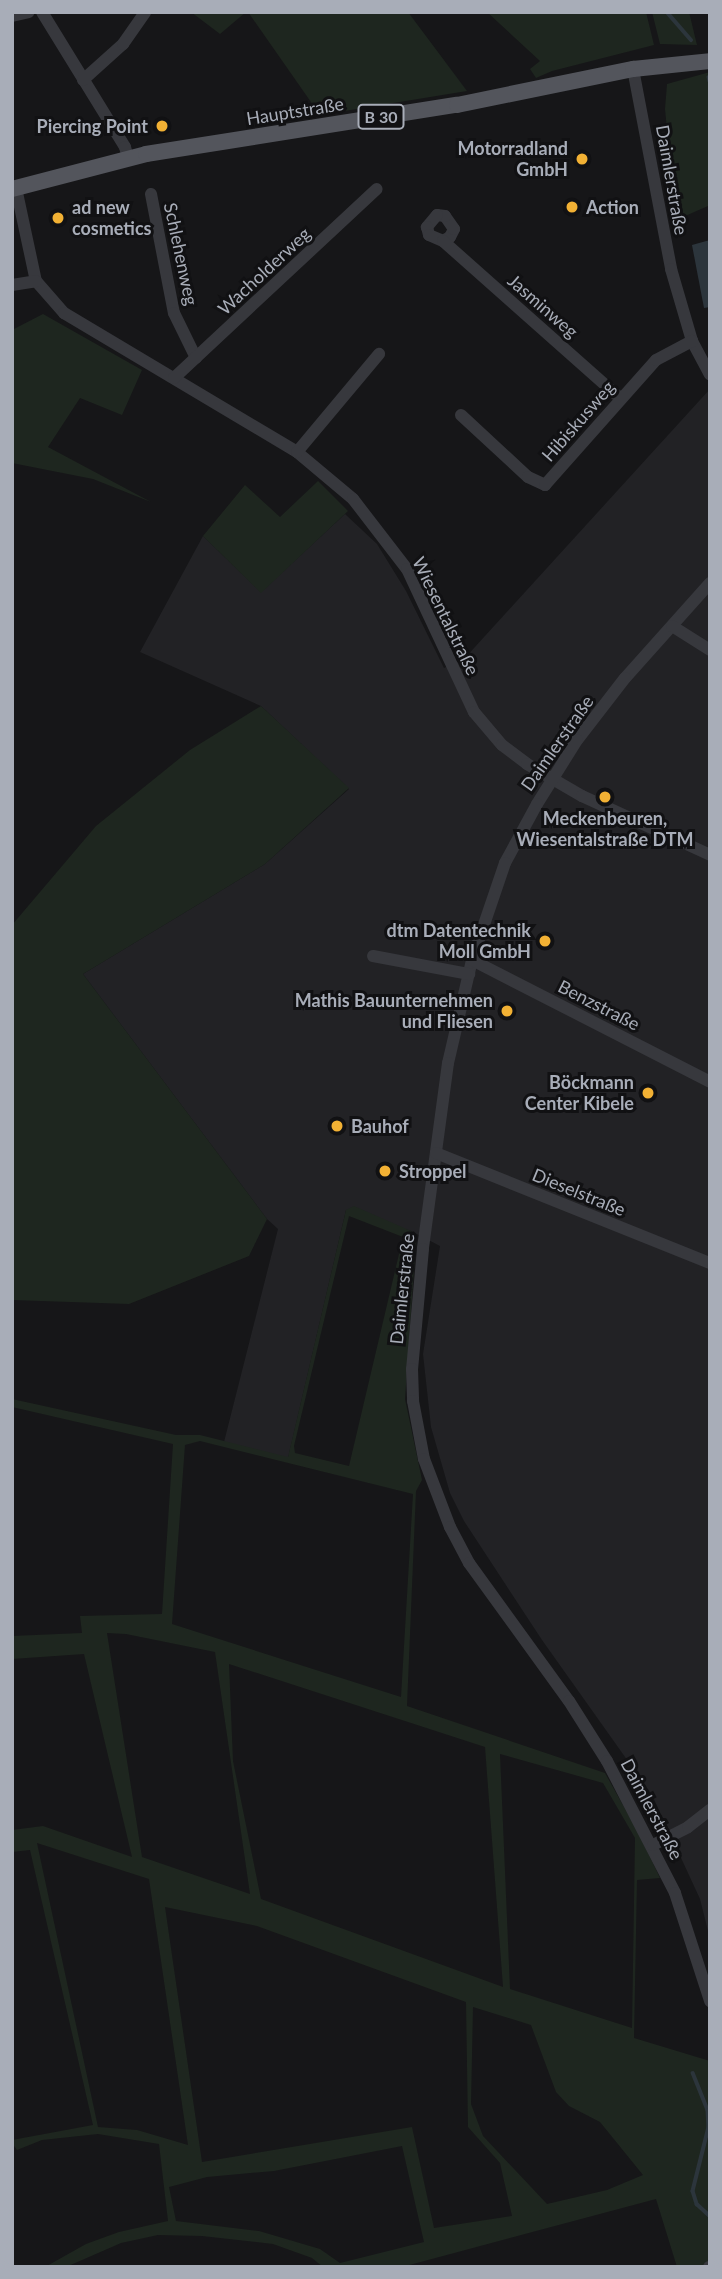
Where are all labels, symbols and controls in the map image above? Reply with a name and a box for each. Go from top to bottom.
street label: Hauptstraße [245,93,345,129]
road number: B 30 [356,105,406,130]
place label: Piercing Point [37,115,148,137]
marker: Piercing Point [154,118,170,134]
street label: Daimlerstraße [652,123,692,237]
place label: Motorradland GmbH [458,138,568,180]
marker: Motorradland GmbH [574,151,590,167]
place label: Action [586,196,639,218]
place label: ad new cosmetics [72,197,152,240]
marker: Action [564,199,580,215]
street label: Schlehenweg [160,201,202,307]
marker: ad new cosmetics [50,210,66,226]
street label: Wacholderweg [213,223,315,319]
street label: Jasminweg [503,270,583,342]
street label: Hibiskusweg [537,376,619,466]
street label: Wiesentalstraße [408,553,484,679]
street label: Daimlerstraße [516,691,598,795]
marker: Meckenbeuren, Wiesentalstraße DTM [597,789,613,805]
place label: Meckenbeuren, Wiesentalstraße DTM [516,808,694,850]
place label: dtm Datentechnik Moll GmbH [386,920,531,962]
marker: dtm Datentechnik Moll GmbH [537,933,553,949]
street label: Benzstraße [555,975,643,1035]
place label: Mathis Bauunternehmen und Fliesen [295,990,493,1032]
marker: Mathis Bauunternehmen und Fliesen [499,1003,515,1019]
place label: Böckmann Center Kibele [524,1072,634,1114]
marker: Böckmann Center Kibele [640,1085,656,1101]
place label: Bauhof [351,1115,409,1137]
marker: Bauhof [329,1118,345,1134]
place label: Stroppel [399,1160,466,1182]
marker: Stroppel [377,1163,393,1179]
street label: Dieselstraße [529,1164,629,1220]
street label: Daimlerstraße [385,1233,419,1345]
street label: Daimlerstraße [616,1755,688,1863]

